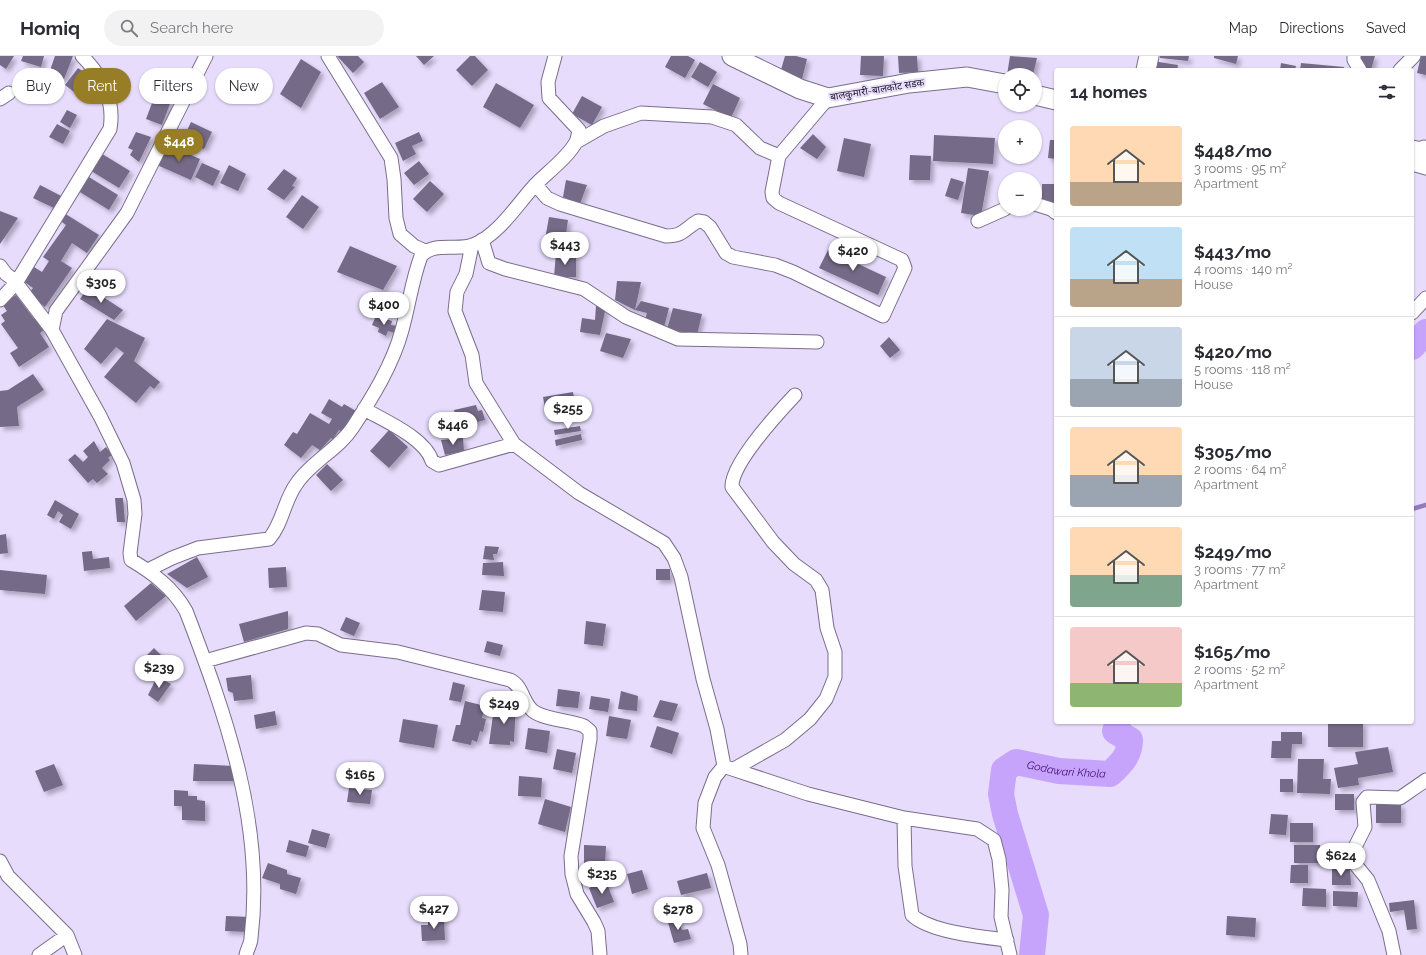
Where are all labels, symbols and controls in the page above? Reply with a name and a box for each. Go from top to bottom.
search box [104,10,384,46]
text: Homiq [20,17,80,39]
icon: search [118,17,140,39]
text: Search here [150,19,233,37]
text: Map [1229,20,1257,36]
text: Directions [1279,20,1344,36]
text: Saved [1366,20,1406,36]
chip: Buy [12,68,65,104]
chip: Rent [73,68,131,104]
chip: Filters [139,68,207,104]
chip: New [215,68,273,104]
map controls [998,68,1042,216]
button: locate [998,68,1042,112]
street label: बालकुमारी-बालकोट सडक [829,77,925,103]
icon: filters [1376,81,1398,103]
text: 14 homes [1070,82,1147,102]
button: + [998,120,1042,164]
pin: $448 [155,129,203,163]
text: $448 [164,134,194,149]
text: $448/mo [1194,141,1272,161]
icon: home [1102,142,1150,190]
text: 3 rooms · 95 m² [1194,161,1286,176]
button: − [998,172,1042,216]
text: Apartment [1194,176,1258,191]
pin: $443 [541,232,589,266]
text: $443 [550,237,580,252]
pin: $420 [829,238,877,272]
text: $443/mo [1194,242,1271,262]
text: $420 [838,243,868,258]
icon: home [1102,243,1150,291]
text: 4 rooms · 140 m² [1194,262,1292,277]
pin: $305 [77,270,125,304]
text: $305 [86,275,116,290]
text: House [1194,277,1233,292]
pin: $400 [360,292,408,326]
text: $400 [368,297,400,312]
text: $420/mo [1194,342,1272,362]
icon: home [1102,343,1150,391]
text: 5 rooms · 118 m² [1194,362,1291,377]
text: House [1194,377,1233,392]
pin: $255 [544,396,592,430]
text: $255 [553,401,583,416]
pin: $446 [429,412,477,446]
text: $446 [438,417,468,432]
text: $305/mo [1194,442,1271,462]
icon: home [1102,443,1150,491]
text: 2 rooms · 64 m² [1194,462,1286,477]
text: Apartment [1194,477,1258,492]
text: $249/mo [1194,542,1272,562]
icon: home [1102,543,1150,591]
text: 3 rooms · 77 m² [1194,562,1286,577]
text: Apartment [1194,577,1258,592]
text: $165/mo [1194,642,1270,662]
icon: home [1102,643,1150,691]
pin: $239 [135,655,183,689]
text: $239 [144,660,174,675]
text: 2 rooms · 52 m² [1194,662,1285,677]
text: Apartment [1194,677,1258,692]
pin: $249 [480,691,528,725]
text: $249 [489,696,519,711]
water label: Godawari Khola [1026,758,1107,781]
pin: $165 [336,762,384,796]
text: $165 [345,767,375,782]
pin: $624 [1317,843,1365,877]
text: $624 [1326,848,1356,863]
pin: $235 [578,861,626,895]
text: $235 [587,866,617,881]
pin: $427 [410,896,458,930]
pin: $278 [654,897,702,931]
text: $427 [419,901,449,916]
text: $278 [663,902,693,917]

